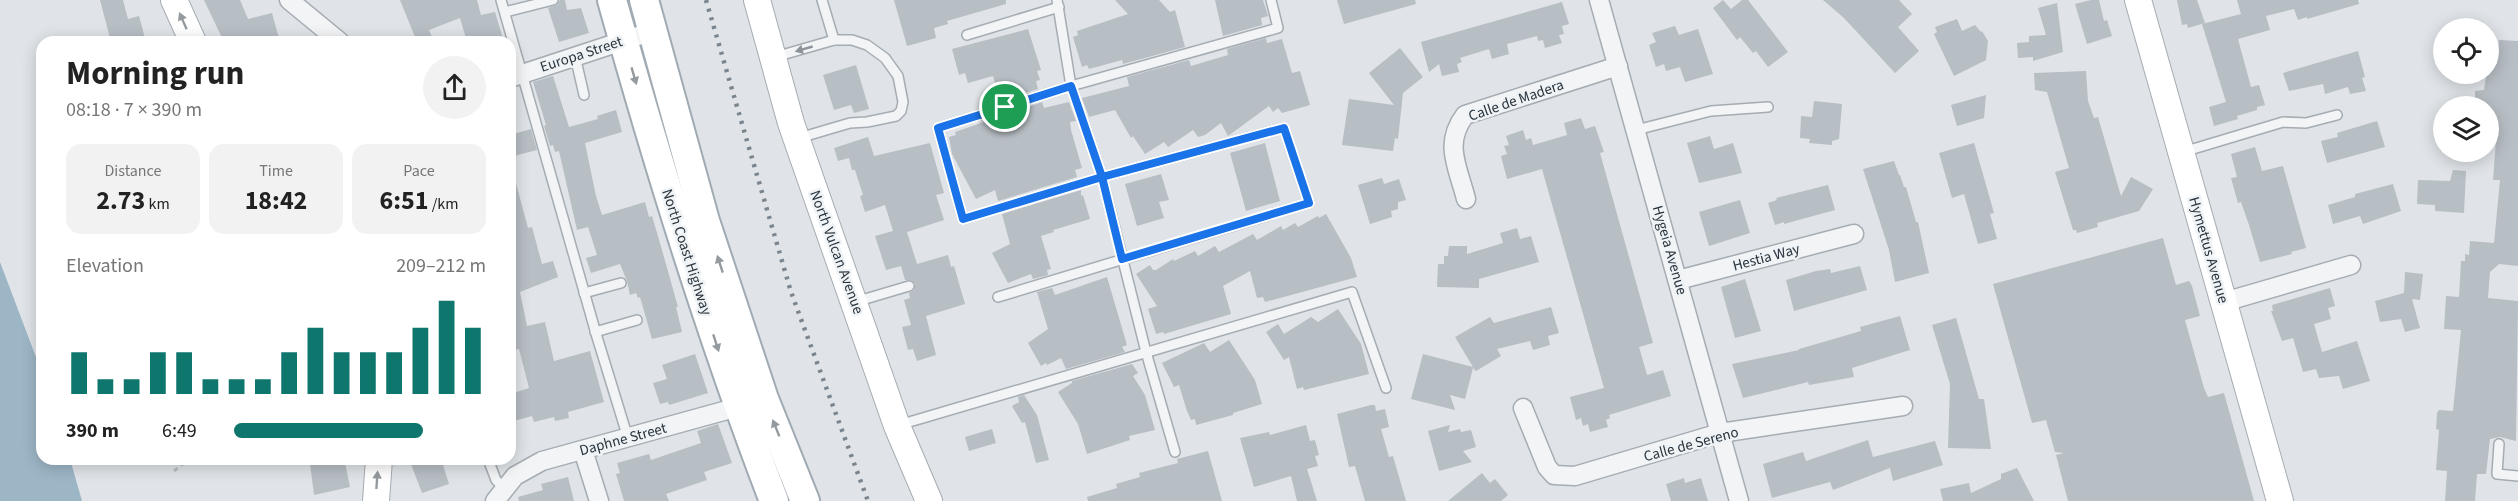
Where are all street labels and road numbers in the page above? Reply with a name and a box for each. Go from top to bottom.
street label: Europa Street [537,31,625,78]
street label: Calle de Madera [1466,74,1567,127]
street label: North Coast Highway [656,186,717,318]
street label: North Vulcan Avenue [804,187,869,317]
street label: Hymettus Avenue [2183,194,2234,306]
street label: Hygeia Avenue [1647,203,1692,297]
street label: Hestia Way [1730,238,1802,277]
street label: Daphne Street [577,418,669,461]
street label: Calle de Sereno [1641,422,1741,467]

